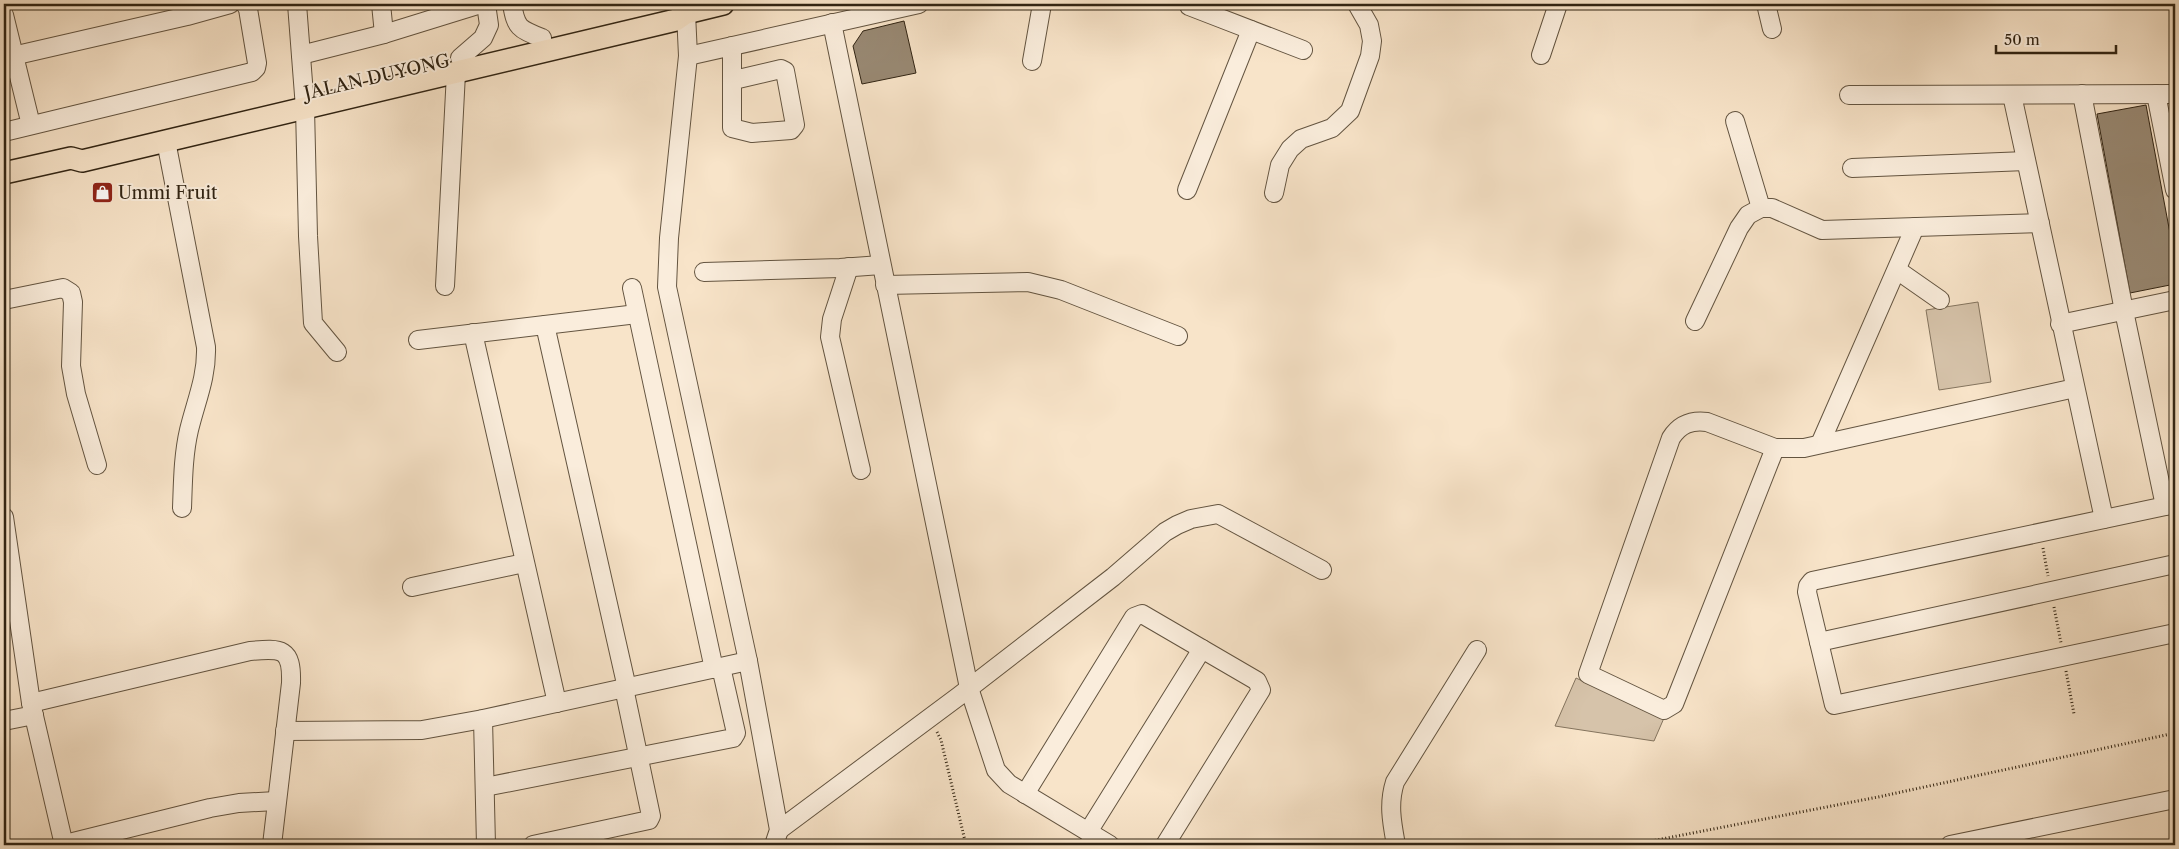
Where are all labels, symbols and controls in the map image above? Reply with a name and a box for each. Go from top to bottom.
scale bar [1996,22,2116,54]
text: 50 m [2004,30,2040,49]
street label: JALAN DUYONG [299,49,453,105]
shop icon: Ummi Fruit [90,181,114,205]
place label: Ummi Fruit [118,182,218,204]

